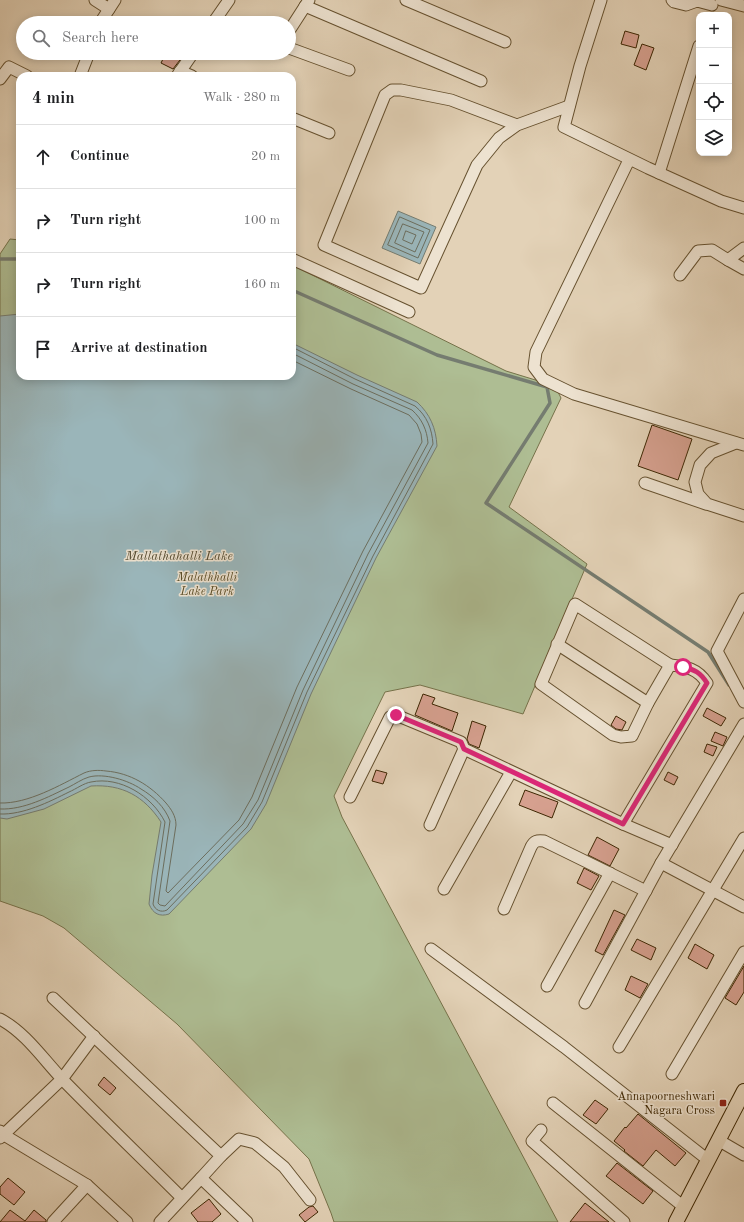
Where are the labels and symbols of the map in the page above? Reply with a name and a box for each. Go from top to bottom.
water label: Mallathahalli Lake [124,550,233,563]
park label: Malathhalli Lake Park [176,572,237,598]
route start [674,658,692,676]
route end [387,706,405,724]
place label: Annapoorneshwari Nagara Cross [617,1091,715,1117]
marker: Annapoorneshwari Nagara Cross [718,1098,728,1108]

